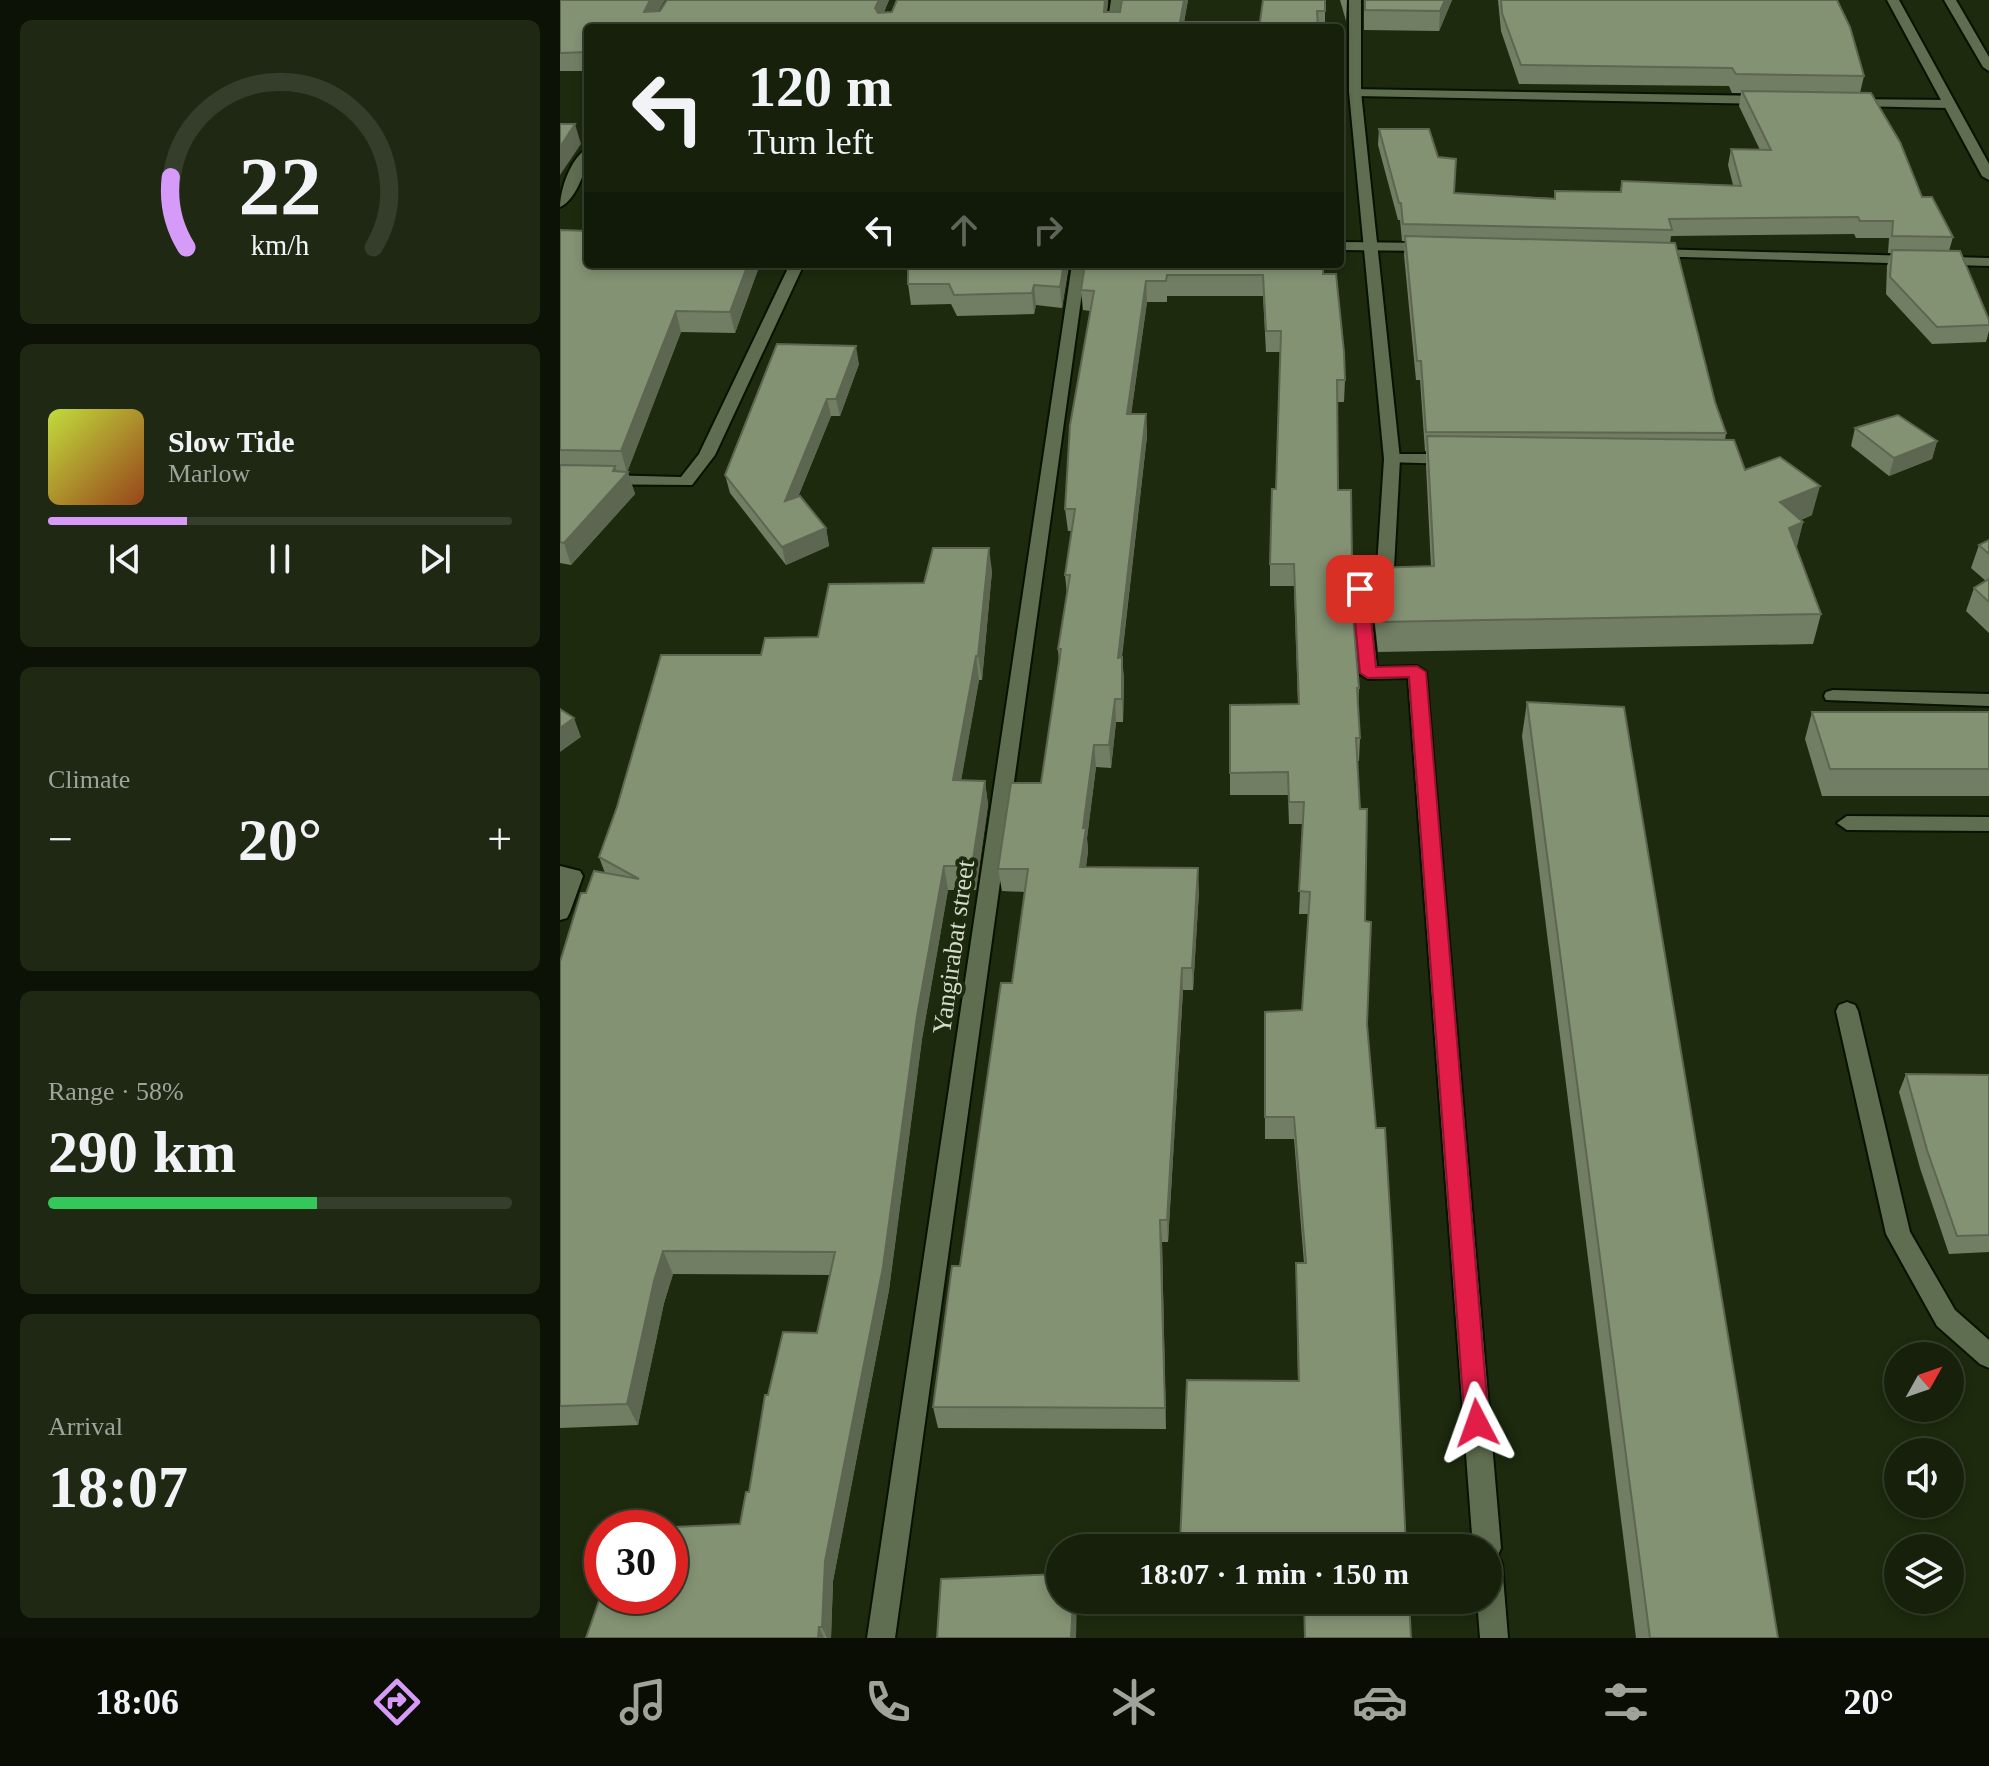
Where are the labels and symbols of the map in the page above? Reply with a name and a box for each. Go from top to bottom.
pin [1326,555,1394,623]
street label: Yangirabat street [927,857,980,1036]
north arrow [1884,1342,1964,1422]
position arrow [1435,1381,1519,1465]
speed limit sign: 30 [584,1510,688,1614]

